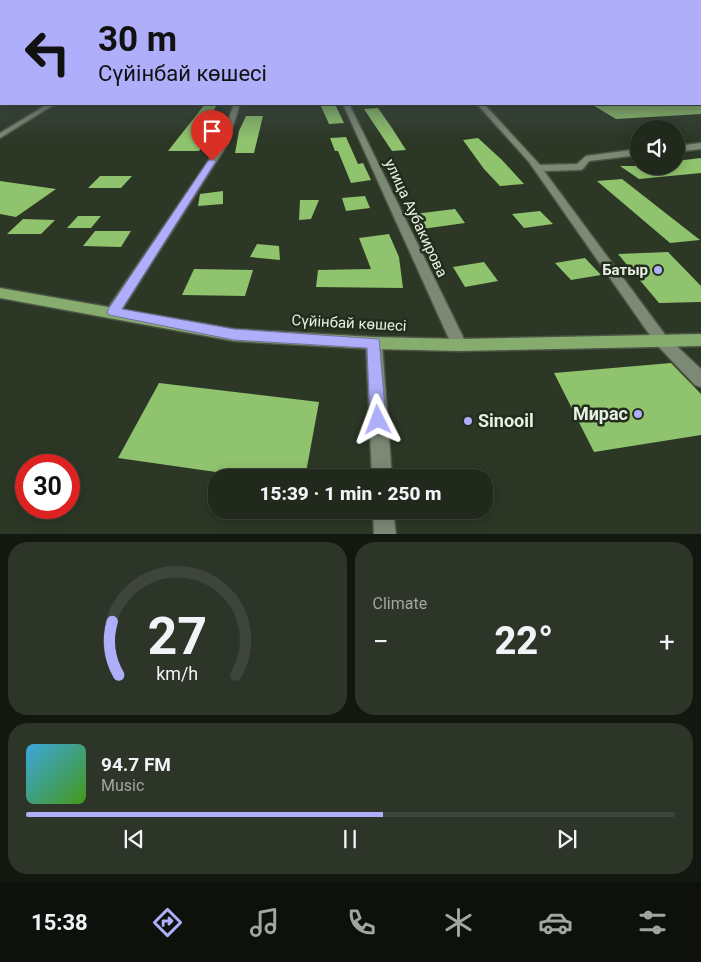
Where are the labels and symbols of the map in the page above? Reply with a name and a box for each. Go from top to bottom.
pin [191,110,233,161]
street label: улица Аубакирова [381,156,451,280]
place label: Батыр [602,261,648,279]
marker: Батыр [652,264,664,276]
street label: Сүйінбай көшесі [291,311,407,335]
position arrow [351,393,403,445]
place label: Мирас [573,403,628,424]
marker: Мирас [632,408,644,420]
place label: Sinooil [478,410,534,431]
marker: Sinooil [462,415,474,427]
speed limit sign: 30 [15,454,80,519]

